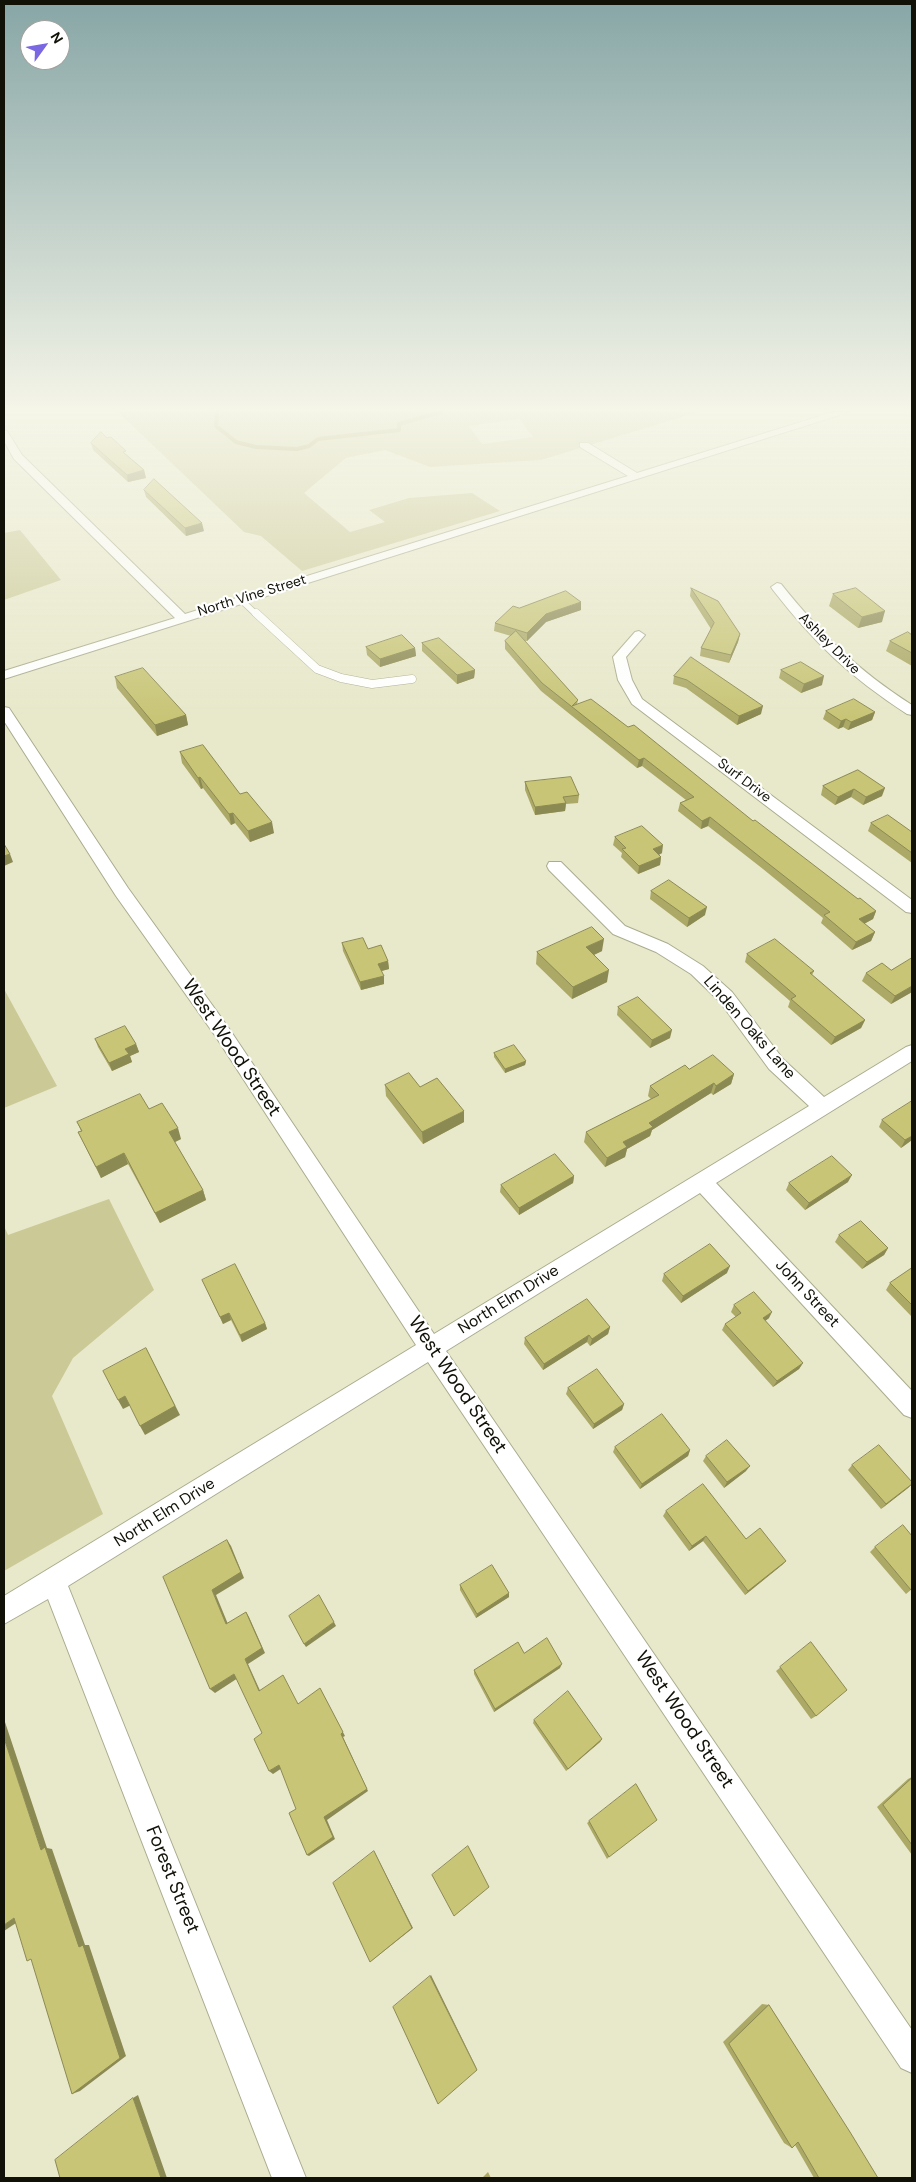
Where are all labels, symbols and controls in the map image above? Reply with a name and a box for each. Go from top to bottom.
north arrow [20,20,70,70]
text: N [47,28,67,47]
street label: North Vine Street [196,572,308,620]
street label: Ashley Drive [795,610,863,678]
street label: Surf Drive [714,755,774,807]
street label: Linden Oaks Lane [699,972,799,1084]
street label: West Wood Street [177,975,285,1121]
street label: John Street [771,1256,843,1332]
street label: North Elm Drive [455,1261,563,1339]
street label: West Wood Street [403,1312,511,1458]
street label: North Elm Drive [111,1474,219,1552]
street label: West Wood Street [630,1647,738,1793]
street label: Forest Street [140,1823,204,1937]

